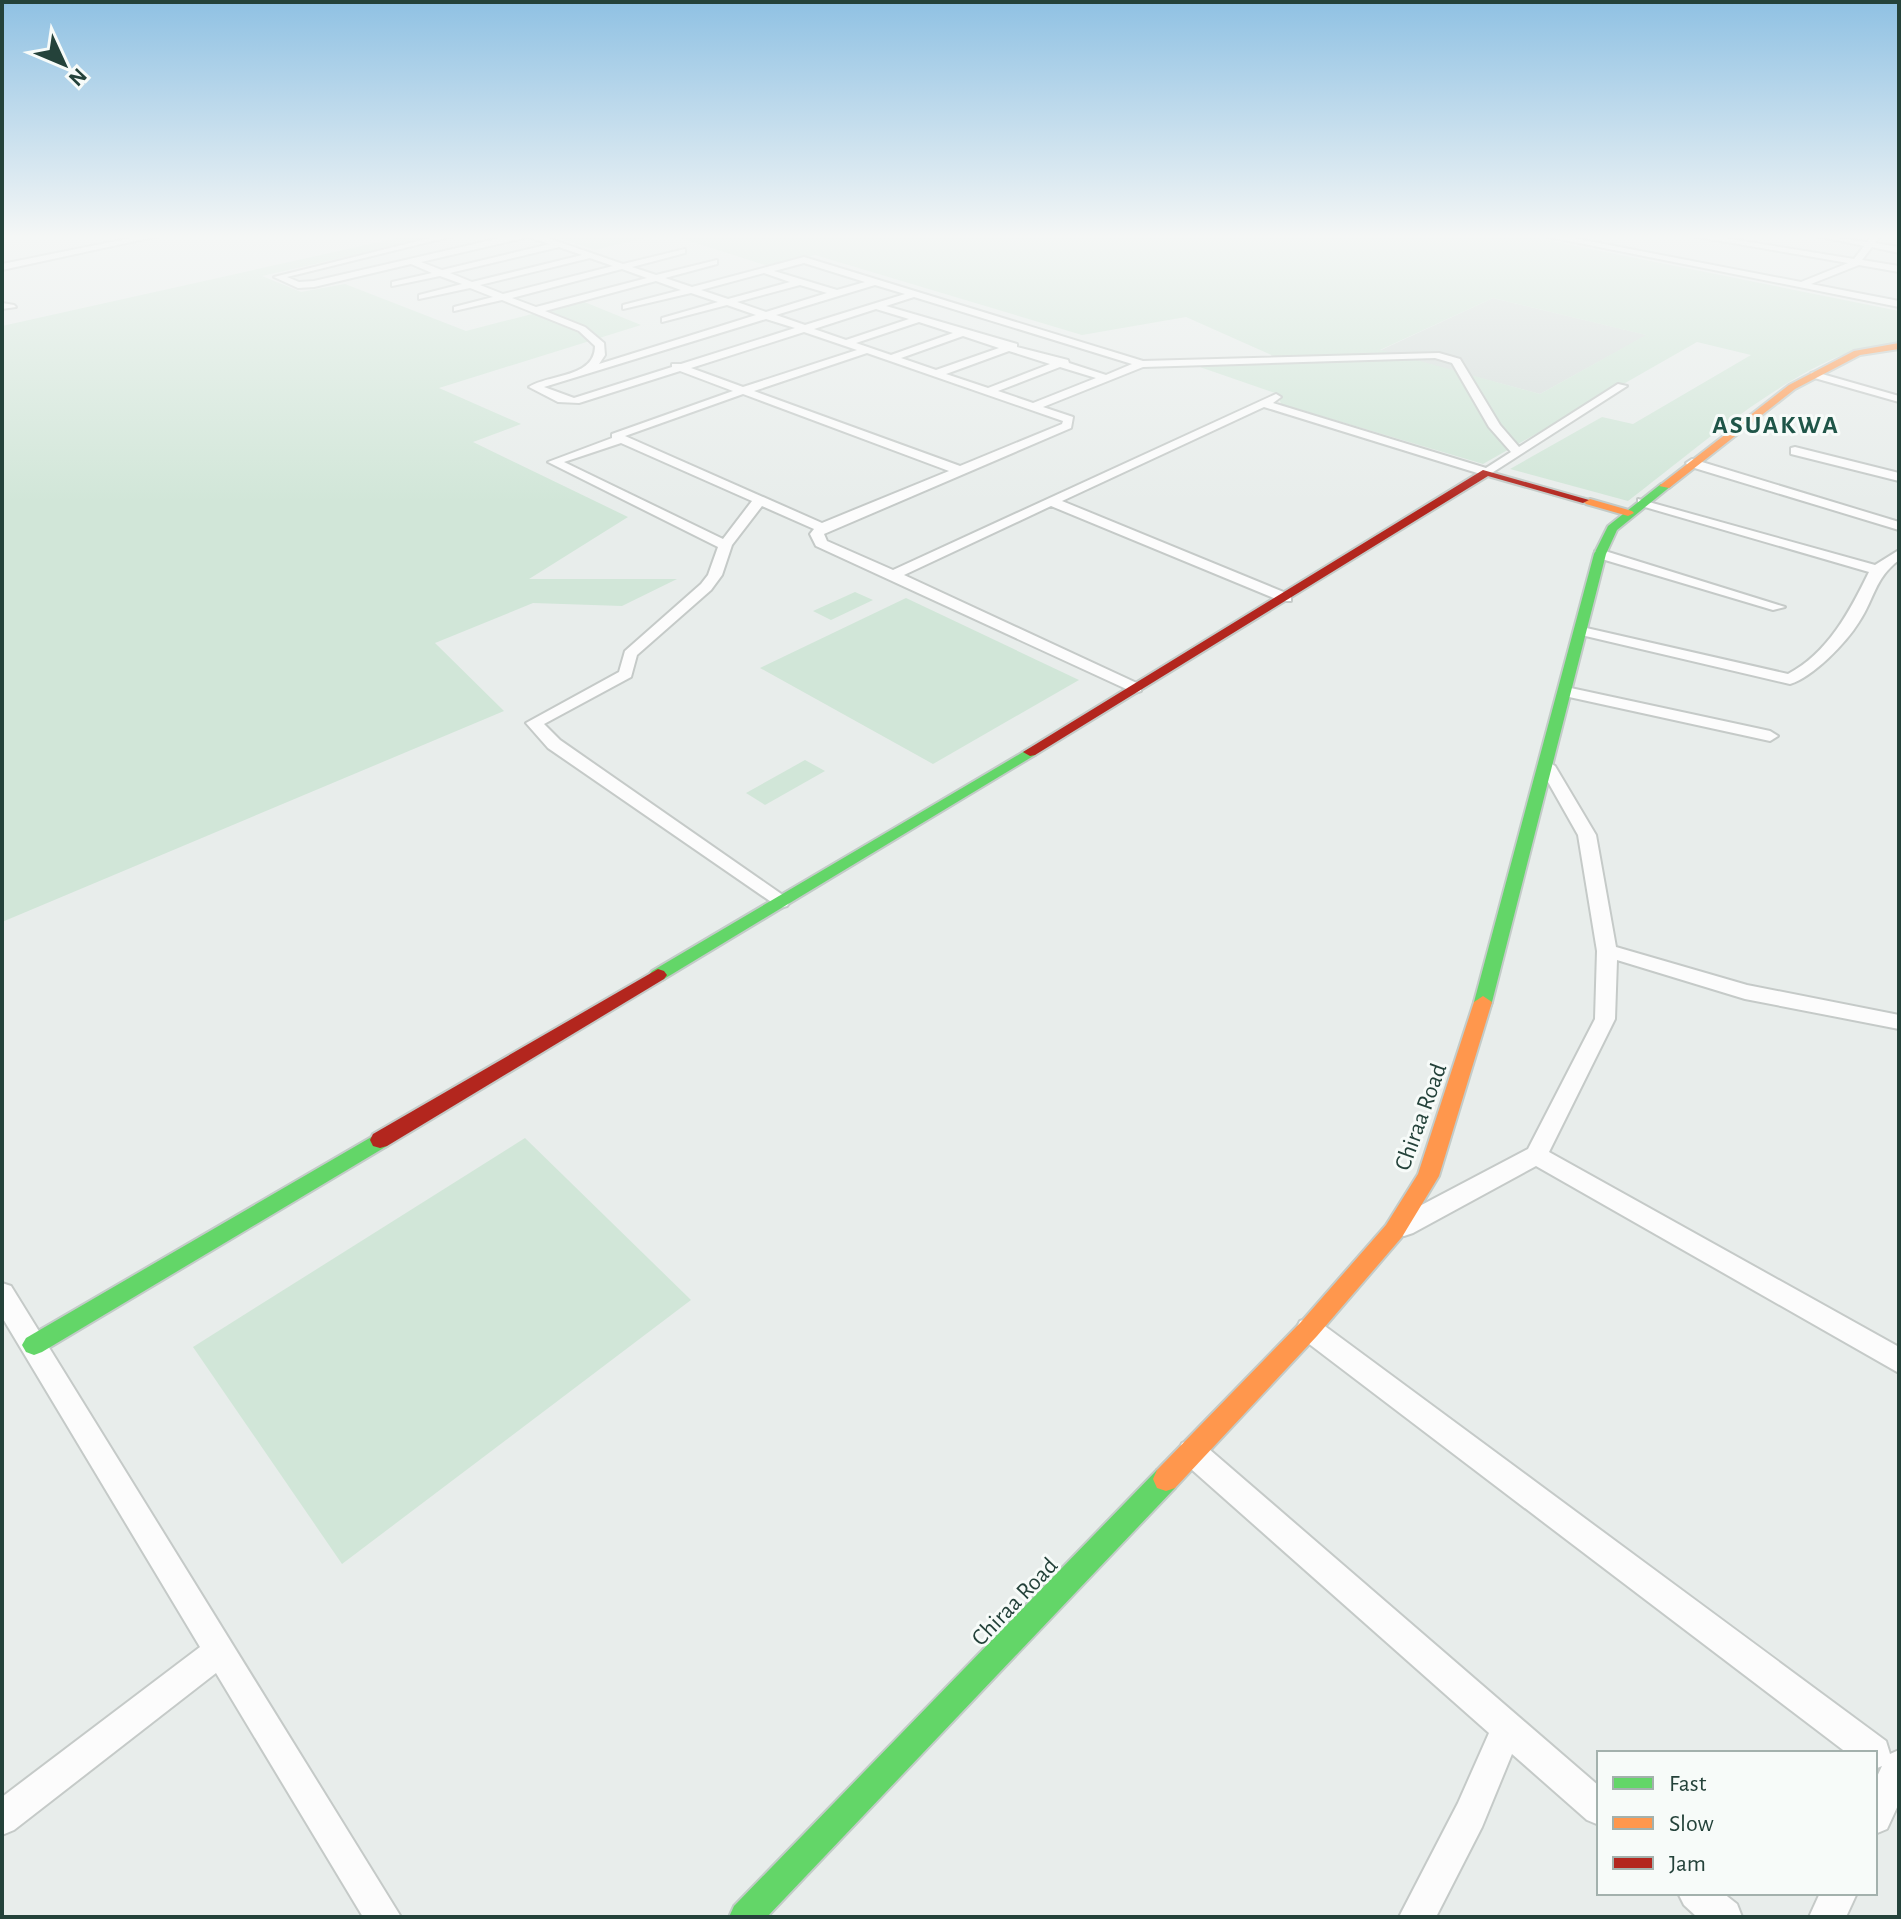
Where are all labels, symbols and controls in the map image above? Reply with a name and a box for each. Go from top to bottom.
north arrow [24,24,104,104]
text: N [64,64,91,90]
district label: ASUAKWA [1712,412,1840,438]
street label: Chiraa Road [1391,1060,1451,1174]
street label: Chiraa Road [967,1553,1063,1651]
legend [1597,1751,1877,1895]
text: Fast [1669,1772,1707,1796]
text: Slow [1669,1812,1714,1836]
text: Jam [1669,1852,1706,1876]

